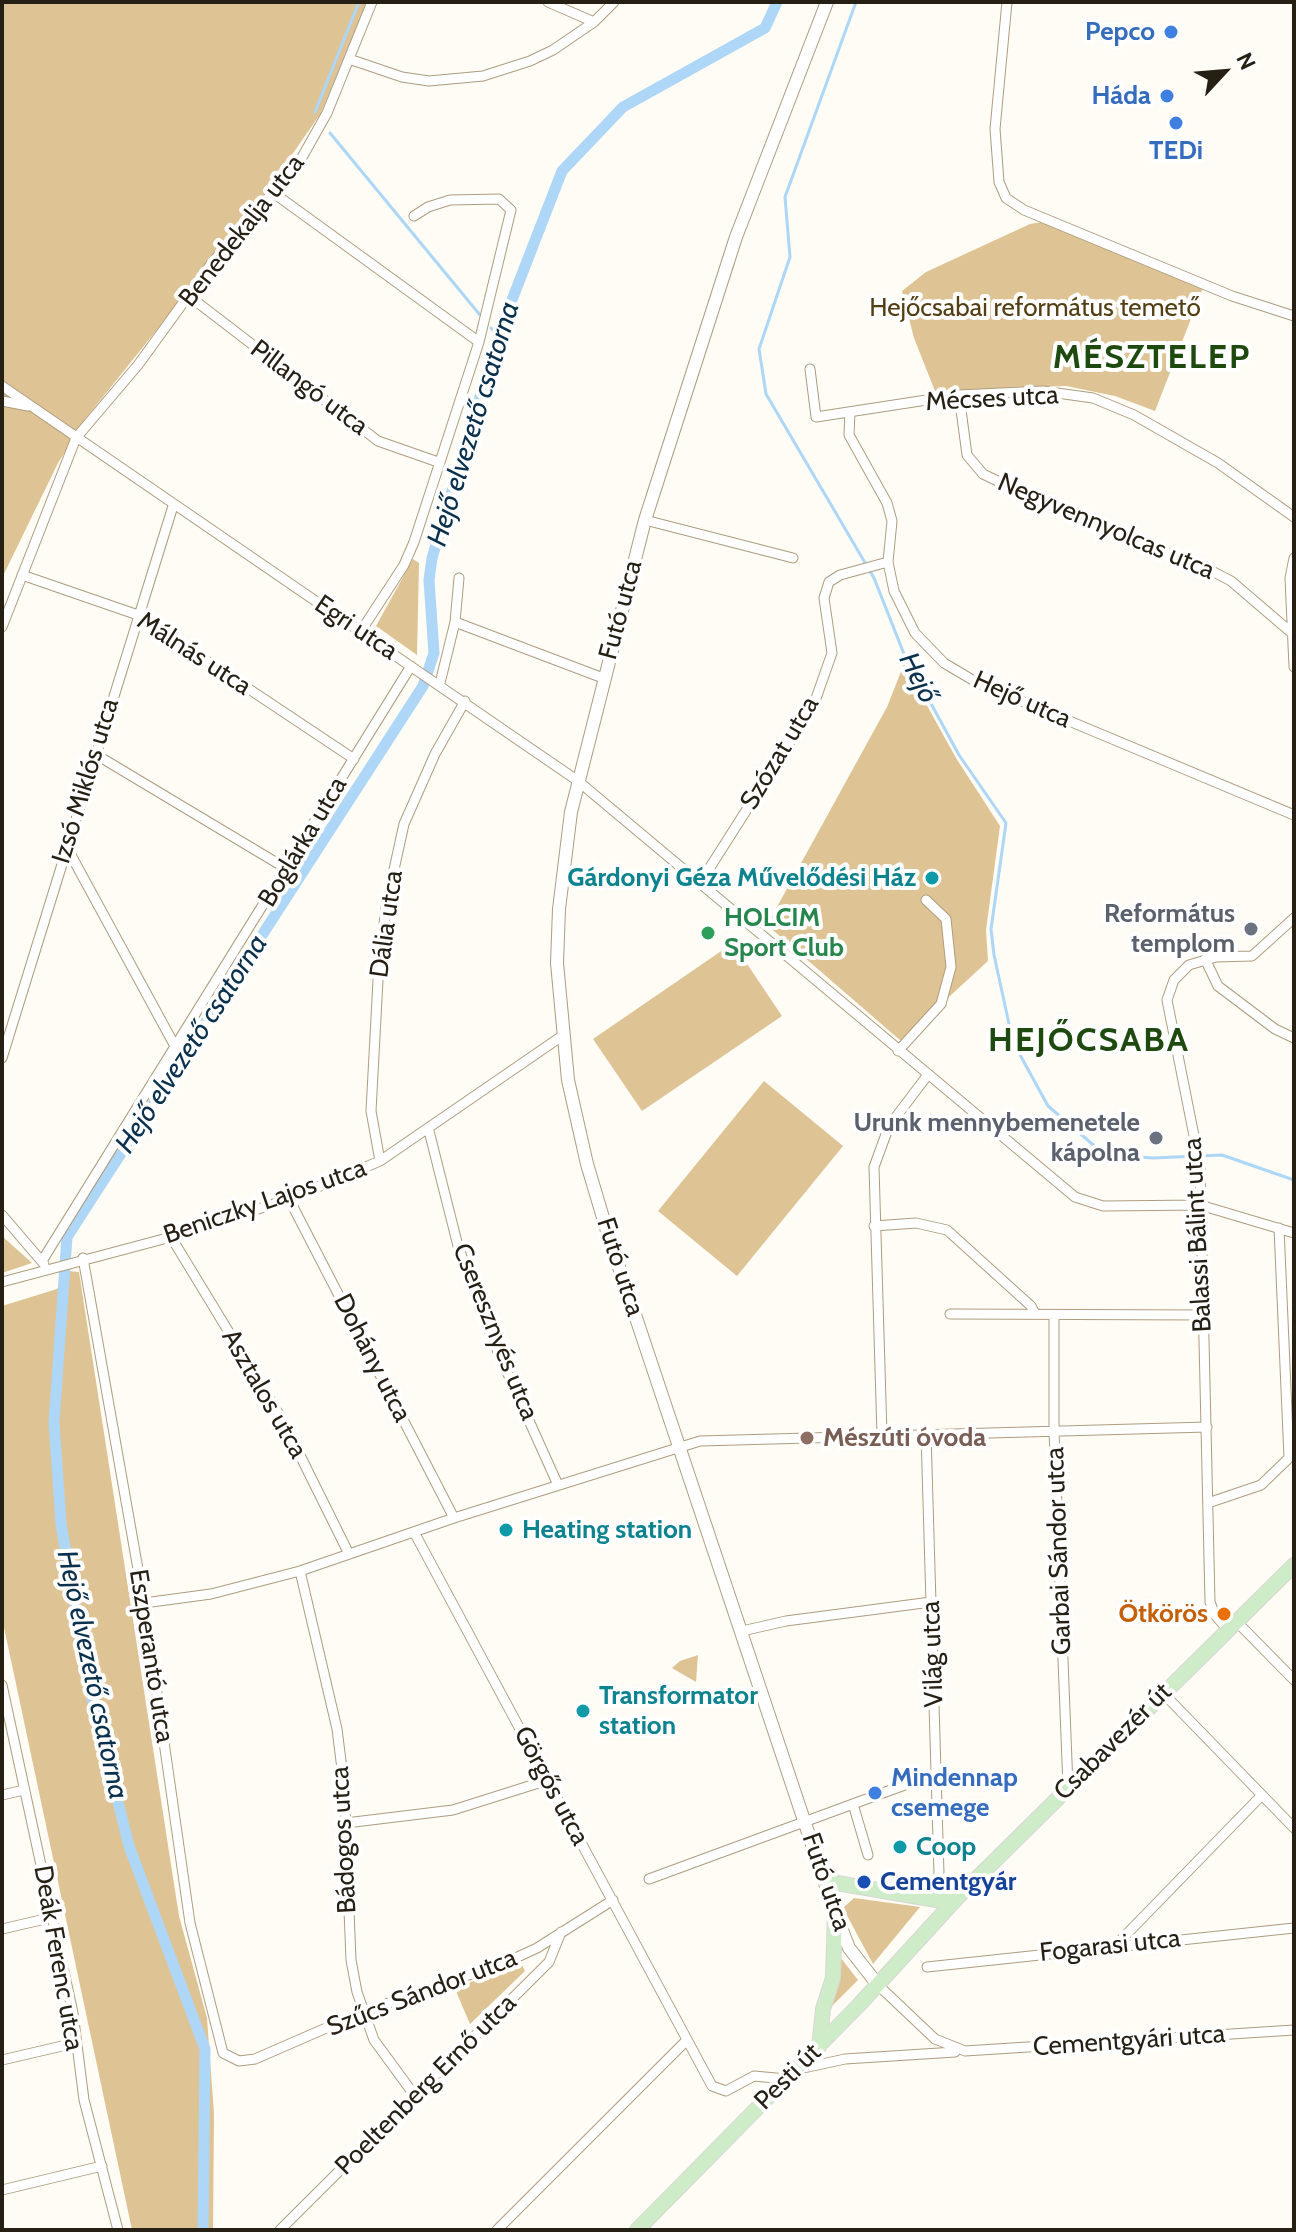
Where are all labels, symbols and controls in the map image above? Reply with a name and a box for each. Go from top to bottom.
place label: Pepco [1085,16,1155,48]
marker: Pepco [1162,23,1180,41]
north arrow [1184,32,1264,112]
text: N [1230,48,1262,74]
place label: Háda [1092,80,1151,112]
marker: Háda [1158,87,1176,105]
marker: TEDi [1167,114,1185,132]
place label: TEDi [1149,135,1203,167]
street label: Benedekalja utca [173,149,311,313]
park label: Hejőcsabai református temető [869,292,1201,324]
water label: Hejő elvezető csatorna [421,298,527,550]
street label: Pillangó utca [244,334,374,442]
district label: MÉSZTELEP [1053,338,1251,378]
street label: Mécses utca [925,380,1059,418]
street label: Negyvennyolcas utca [993,467,1219,587]
street label: Futó utca [593,557,649,663]
street label: Egri utca [309,589,403,667]
street label: Málnás utca [131,606,257,702]
water label: Hejő [891,647,945,709]
street label: Hejő utca [968,665,1076,735]
street label: Szózat utca [734,691,826,815]
street label: Izsó Miklós utca [46,695,126,867]
street label: Boglárka utca [252,771,354,913]
place label: Gárdonyi Géza Művelődési Ház [567,862,916,894]
street label: Dália utca [364,868,410,980]
marker: Gárdonyi Géza Művelődési Ház [923,869,941,887]
place label: Református templom [1104,898,1235,960]
place label: HOLCIM Sport Club [724,902,844,964]
marker: Református templom [1242,920,1260,938]
marker: HOLCIM Sport Club [699,924,717,942]
water label: Hejő elvezető csatorna [109,928,275,1160]
district label: HEJŐCSABA [988,1021,1190,1061]
place label: Urunk mennybemenetele kápolna [853,1107,1140,1168]
marker: Urunk mennybemenetele kápolna [1147,1129,1165,1147]
street label: Balassi Bálint utca [1177,1137,1219,1333]
street label: Beniczky Lajos utca [160,1153,370,1251]
street label: Futó utca [589,1214,651,1320]
street label: Cseresznyés utca [445,1239,545,1425]
street label: Dohány utca [326,1289,418,1427]
street label: Asztalos utca [215,1324,313,1464]
place label: Mészúti óvoda [823,1422,986,1454]
marker: Mészúti óvoda [798,1429,816,1447]
street label: Garbai Sándor utca [1040,1447,1078,1655]
place label: Heating station [522,1514,692,1546]
marker: Heating station [497,1521,515,1539]
water label: Hejő elvezető csatorna [49,1547,135,1803]
street label: Eszperantó utca [122,1567,180,1745]
place label: Ötkörös [1118,1598,1208,1630]
street label: Világ utca [916,1600,950,1708]
marker: Ötkörös [1215,1605,1233,1623]
street label: Csabavezér út [1048,1677,1178,1807]
place label: Transformator station [599,1680,758,1742]
marker: Transformator station [574,1702,592,1720]
street label: Görgős utca [507,1721,595,1851]
place label: Mindennap csemege [891,1762,1018,1824]
street label: Bádogos utca [325,1766,363,1914]
marker: Mindennap csemege [866,1784,884,1802]
street label: Futó utca [795,1829,857,1935]
place label: Coop [916,1831,976,1863]
marker: Coop [891,1838,909,1856]
street label: Deák Ferenc utca [26,1863,90,2053]
place label: Cementgyár [880,1866,1016,1898]
marker: Cementgyár [855,1873,873,1891]
street label: Fogarasi utca [1038,1923,1182,1969]
street label: Szűcs Sándor utca [323,1942,521,2044]
street label: Poeltenberg Ernő utca [329,1988,523,2182]
street label: Cementgyári utca [1032,2019,1226,2063]
street label: Pesti út [748,2037,828,2117]

